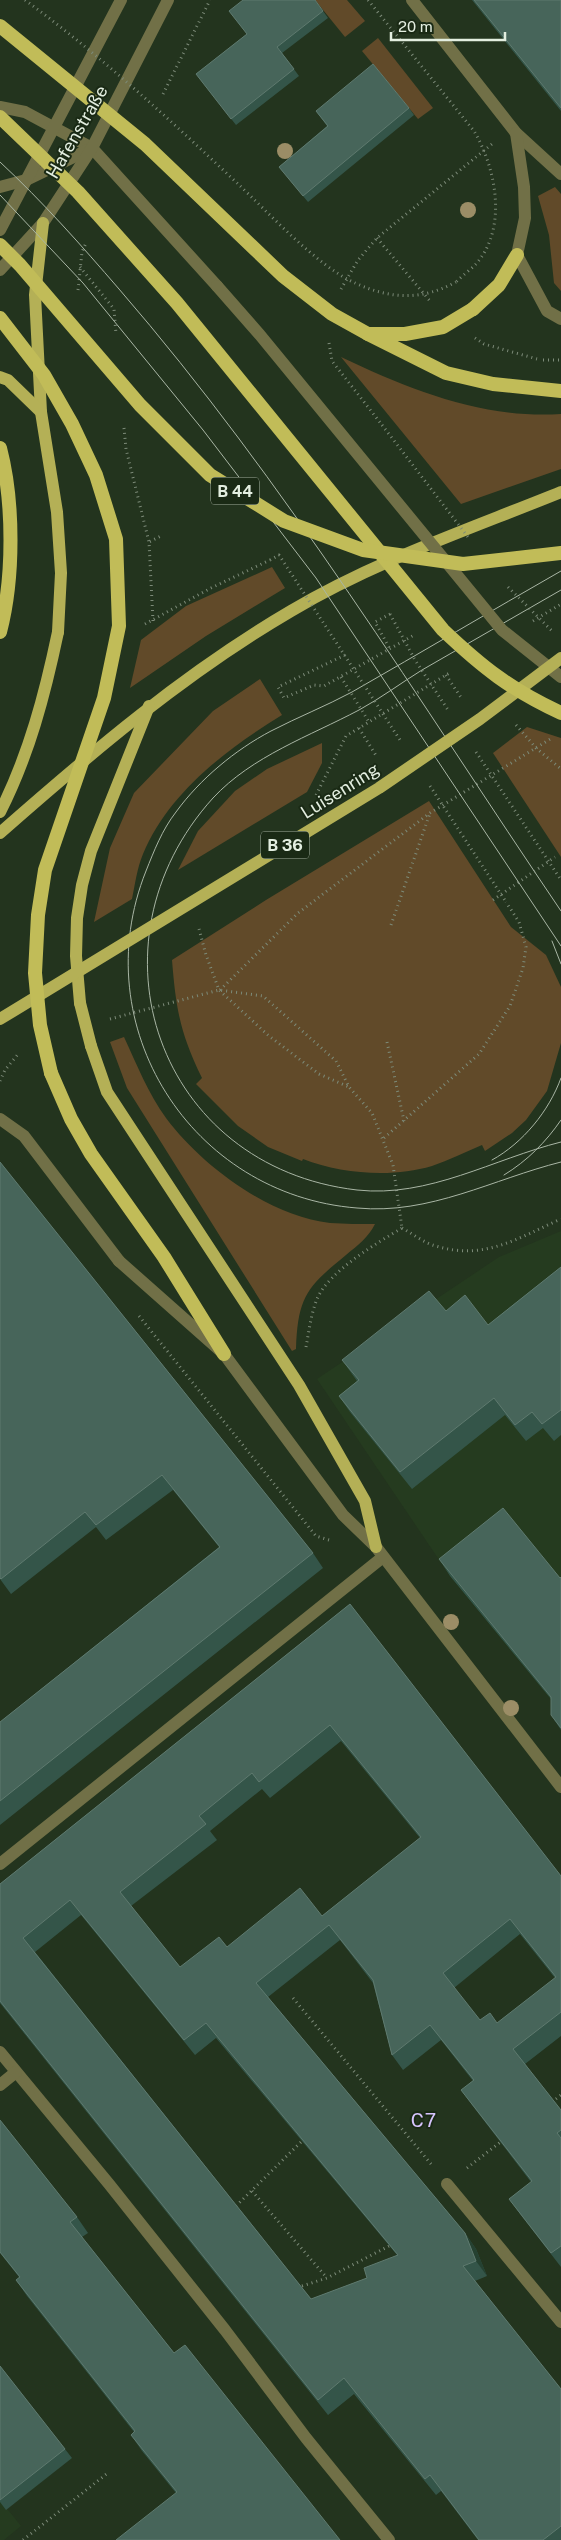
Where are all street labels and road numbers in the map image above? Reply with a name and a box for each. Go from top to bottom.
street label: Hafenstraße [41,81,112,182]
road number: B 44 [211,478,259,504]
street label: Luisenring [297,758,383,823]
road number: B 36 [261,832,309,858]

